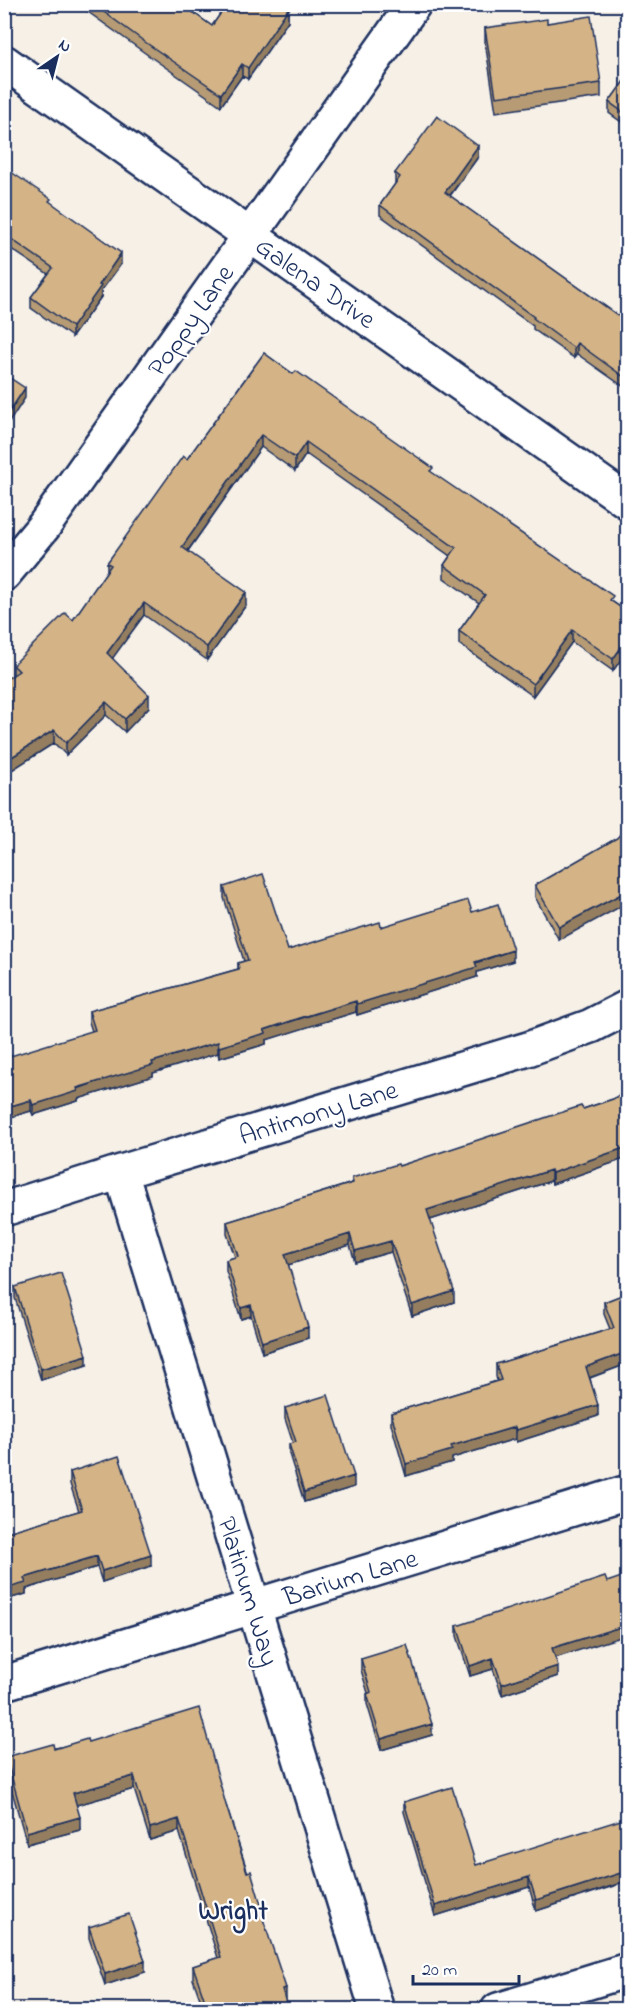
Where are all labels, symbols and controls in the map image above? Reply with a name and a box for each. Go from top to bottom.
north arrow [27,27,87,87]
text: N [53,33,76,59]
street label: Galena Drive [246,228,383,340]
street label: Poppy Lane [139,257,246,386]
street label: Antimony Lane [235,1072,404,1157]
street label: Platinum Way [205,1512,288,1671]
street label: Barium Lane [278,1540,424,1619]
district label: Wright [198,1892,268,1934]
scale bar [413,1948,520,1986]
text: 20 m [422,1958,457,1984]

